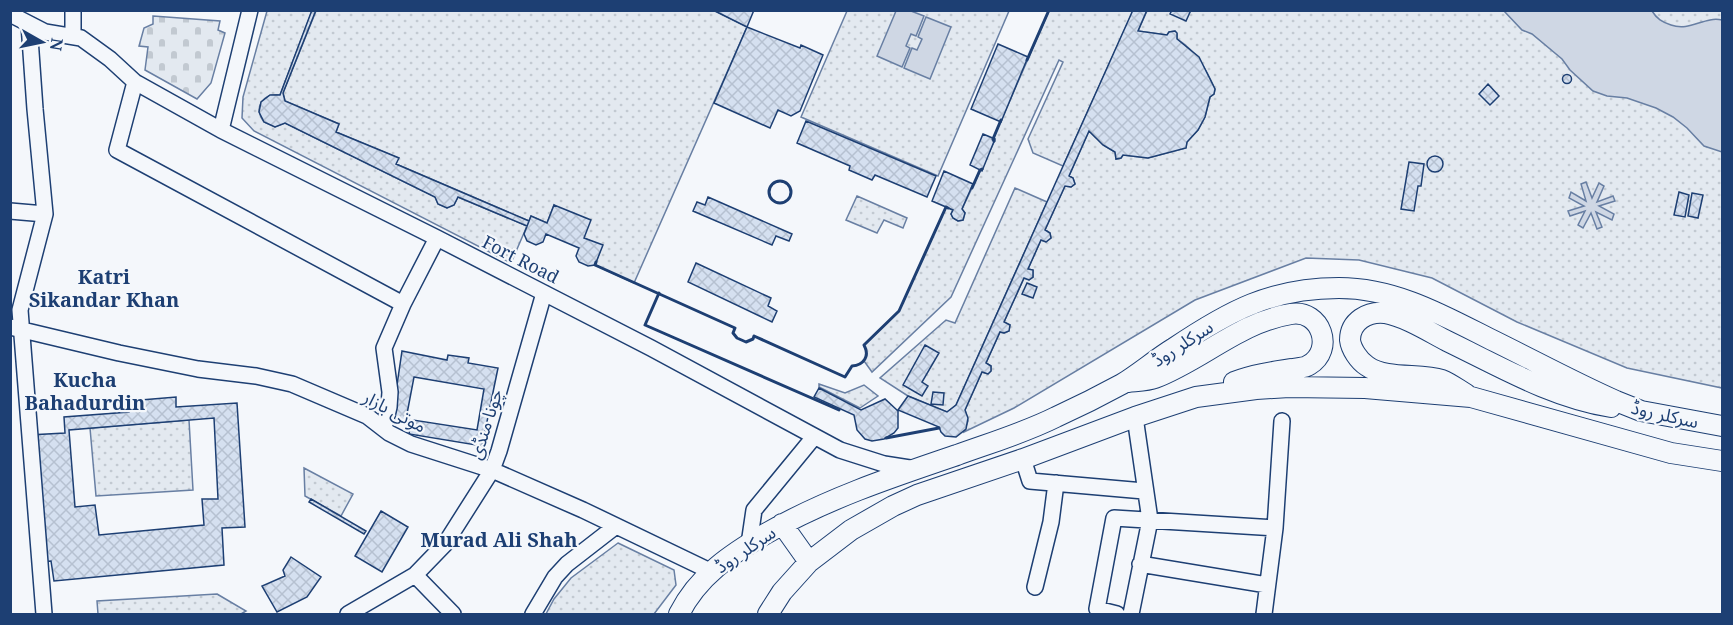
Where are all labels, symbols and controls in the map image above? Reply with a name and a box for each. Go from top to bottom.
north arrow [12,12,72,72]
text: N [45,36,69,53]
street label: Fort Road [478,229,564,289]
district label: Katri Sikandar Khan [29,263,179,313]
street label: سرکلر روڈ [1147,314,1217,372]
district label: Kucha Bahadurdin [25,366,145,416]
street label: موتی بازار [358,384,431,438]
street label: چونا منڈی [462,386,508,462]
street label: سرکلر روڈ [1629,395,1701,433]
street label: سرکلر روڈ [710,520,780,578]
district label: Murad Ali Shah [420,526,578,553]

